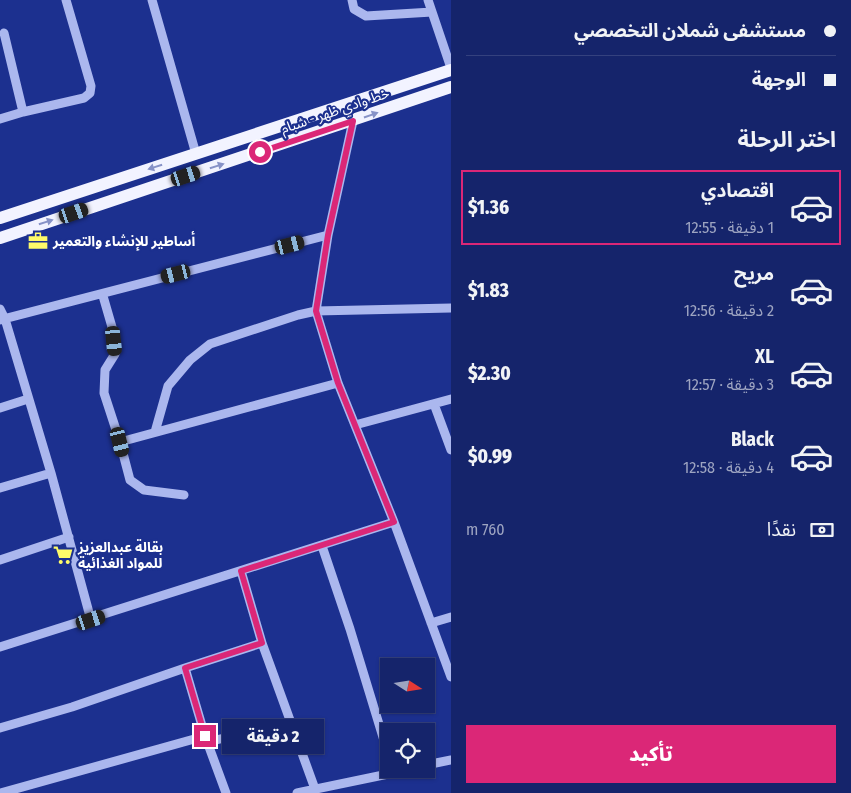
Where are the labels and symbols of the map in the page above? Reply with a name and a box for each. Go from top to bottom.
street label: خط وادي ظهر - شبام [278,84,392,140]
one-way arrow [364,110,379,118]
route start [249,141,271,163]
one-way arrow [210,162,225,170]
one-way arrow [148,164,163,172]
car [169,164,202,188]
car [57,201,90,225]
one-way arrow [39,218,54,226]
office icon: أساطير للإنشاء والتعمير [27,230,49,252]
place label: أساطير للإنشاء والتعمير [52,231,196,251]
car [273,234,306,256]
car [159,263,192,285]
car [104,325,123,357]
car [109,426,130,458]
place label: بقالة عبدالعزيز للمواد الغذائية [77,539,163,572]
supermarket icon: بقالة عبدالعزيز للمواد الغذائية [52,544,74,566]
car [74,608,107,632]
north arrow [380,658,435,712]
callout: 2 دقيقة [222,718,325,754]
route end [194,725,216,747]

